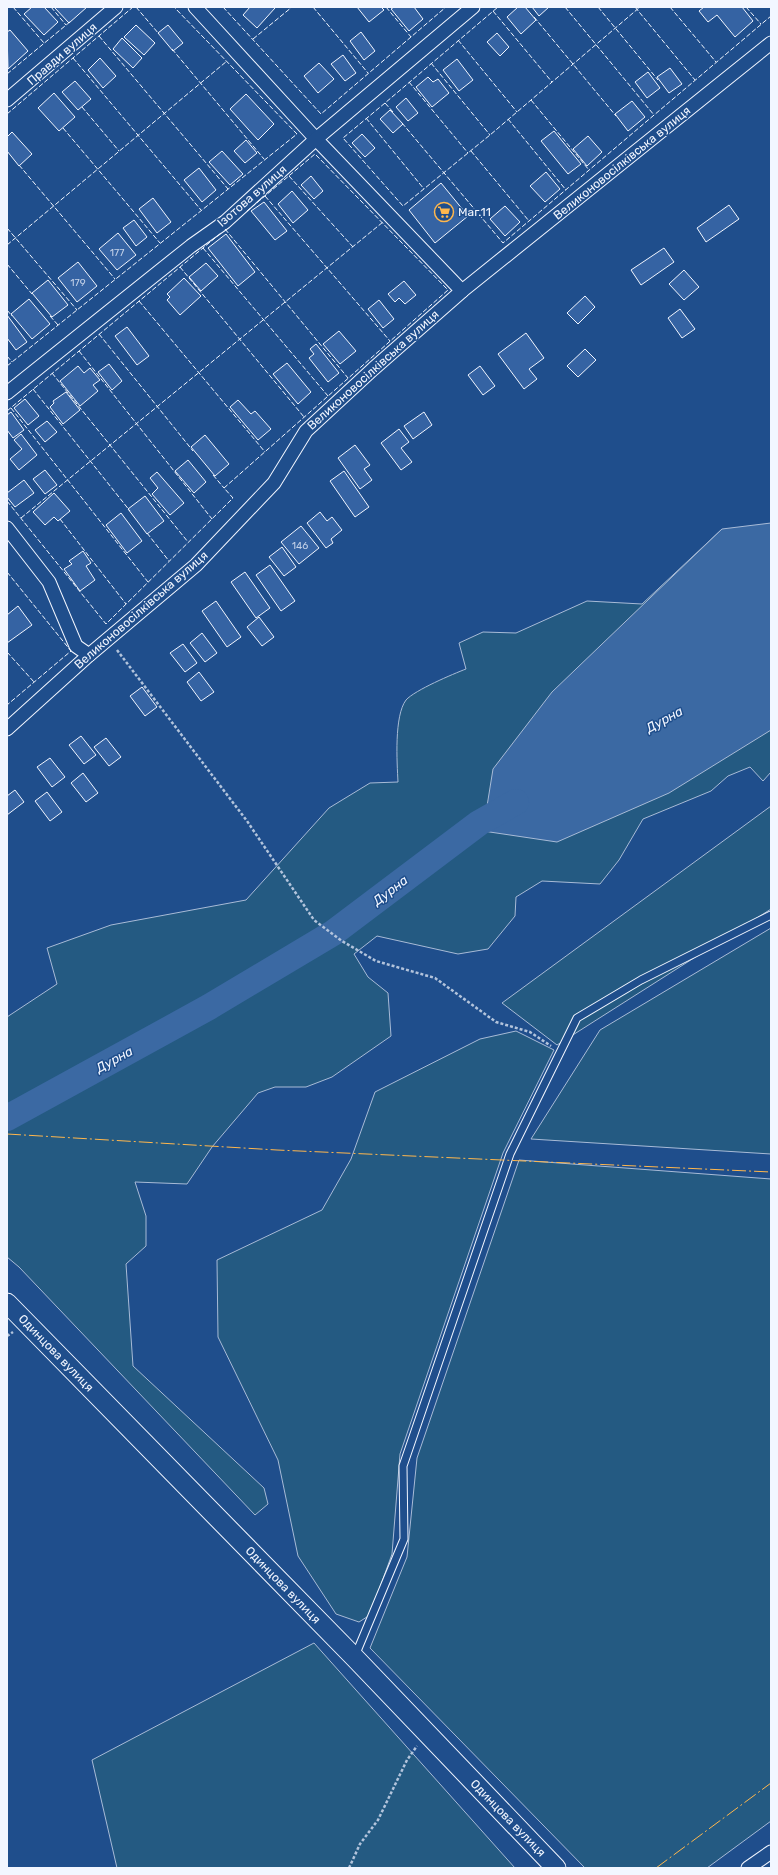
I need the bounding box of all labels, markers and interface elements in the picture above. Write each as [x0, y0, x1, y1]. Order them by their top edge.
street label: Правди вулиця [24, 20, 100, 88]
street label: Великоновосілківська вулиця [551, 103, 693, 223]
street label: Ізотова вулиця [215, 162, 289, 230]
supermarket icon: Маг.11 [433, 201, 455, 223]
place label: Маг.11 [458, 205, 491, 219]
house number: 177 [110, 247, 124, 259]
house number: 179 [70, 277, 86, 289]
street label: Великоновосілківська вулиця [304, 307, 442, 433]
house number: 146 [292, 540, 308, 552]
street label: Великоновосілківська вулиця [71, 548, 211, 672]
water label: Дурна [642, 703, 686, 736]
water label: Дурна [369, 872, 411, 909]
water label: Дурна [92, 1043, 136, 1076]
street label: Одинцова вулиця [16, 1312, 96, 1394]
street label: Одинцова вулиця [243, 1544, 323, 1626]
street label: Одинцова вулиця [468, 1777, 548, 1859]

